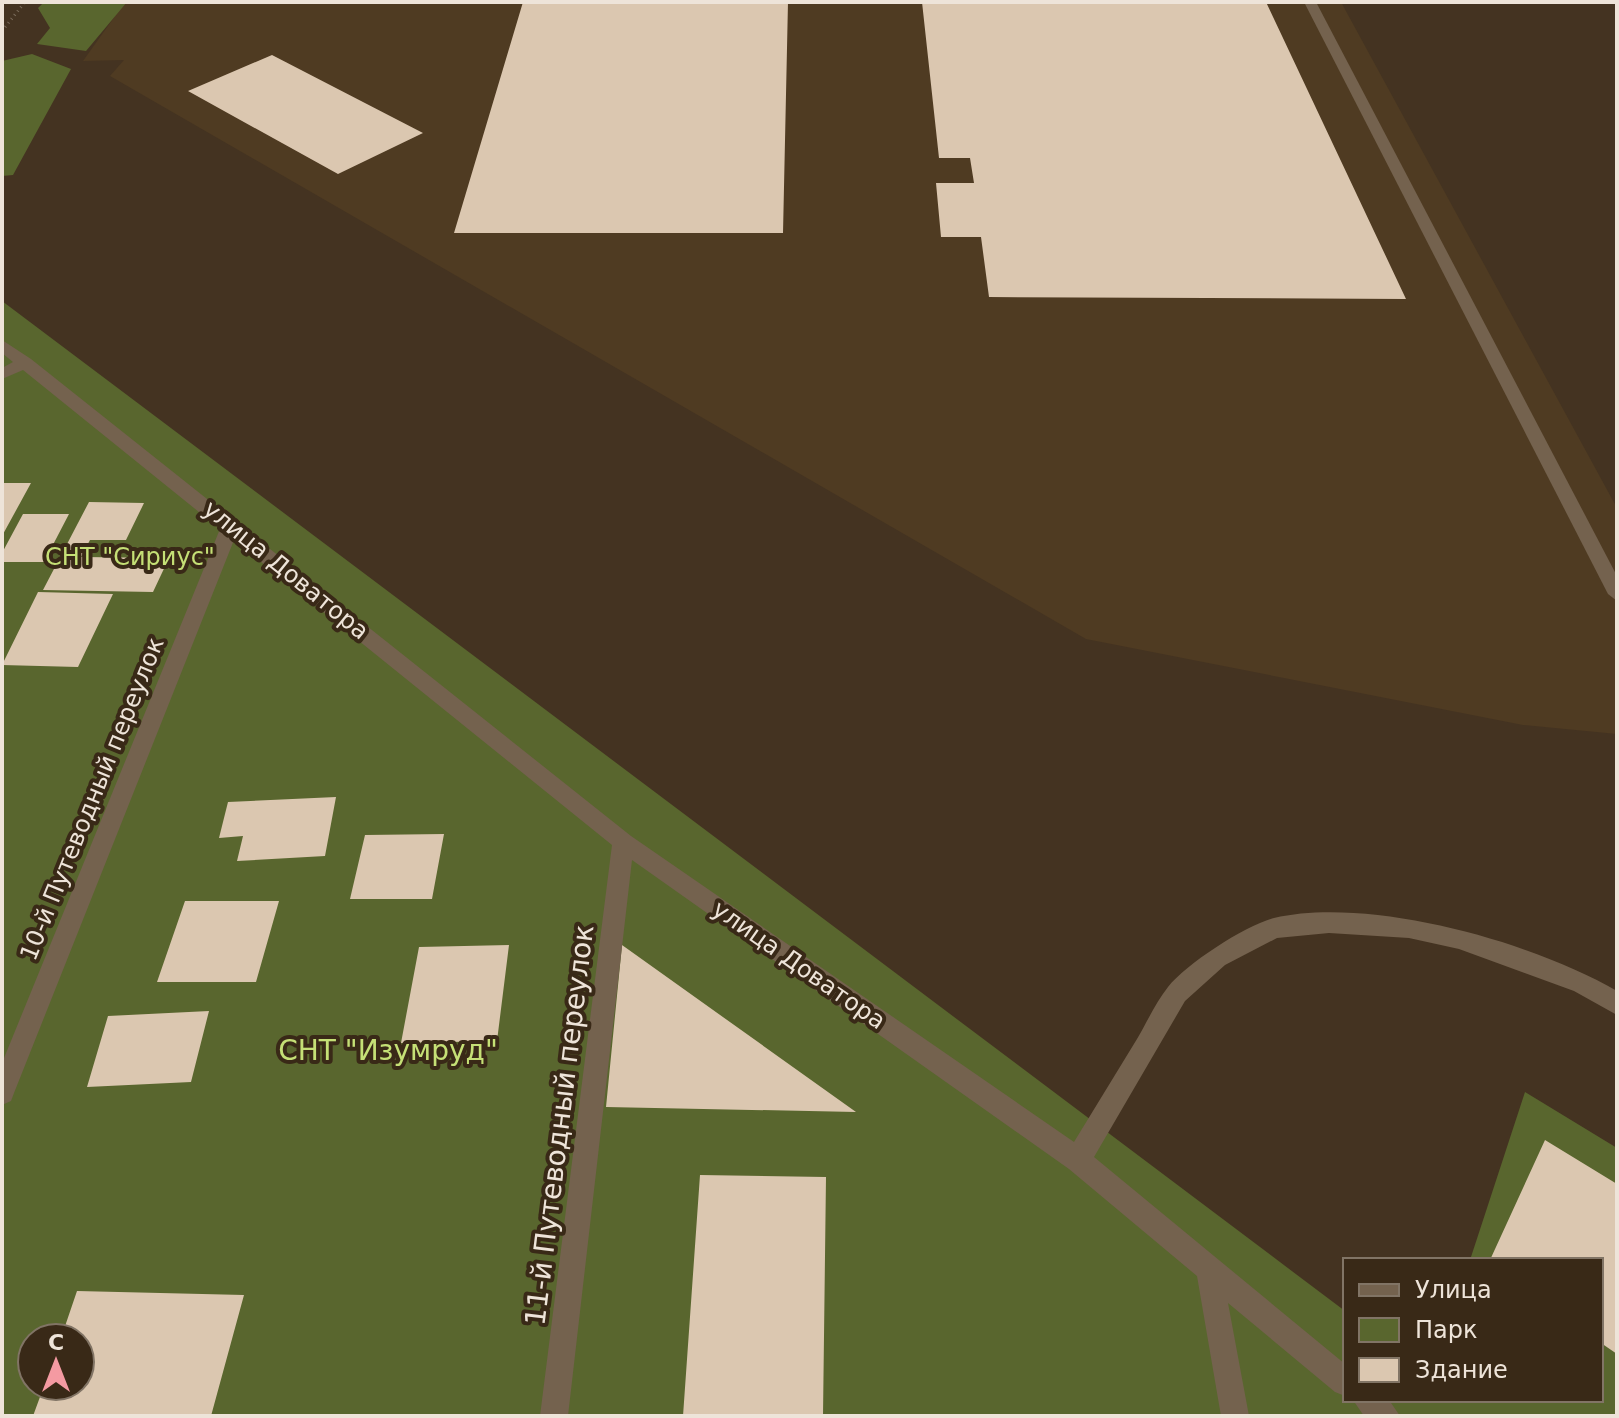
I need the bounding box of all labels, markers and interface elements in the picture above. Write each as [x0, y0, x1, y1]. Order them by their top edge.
street label: улица Доватора [198, 495, 374, 645]
park label: СНТ "Сириус" [45, 543, 215, 571]
street label: 10-й Путеводный переулок [14, 633, 170, 965]
street label: улица Доватора [707, 895, 891, 1035]
street label: 11-й Путеводный переулок [519, 923, 600, 1327]
park label: СНТ "Изумруд" [278, 1034, 498, 1067]
legend [1343, 1258, 1603, 1402]
text: Улица [1415, 1276, 1492, 1304]
text: Парк [1415, 1316, 1477, 1344]
north arrow [16, 1322, 96, 1402]
text: С [48, 1330, 64, 1355]
text: Здание [1415, 1356, 1508, 1384]

